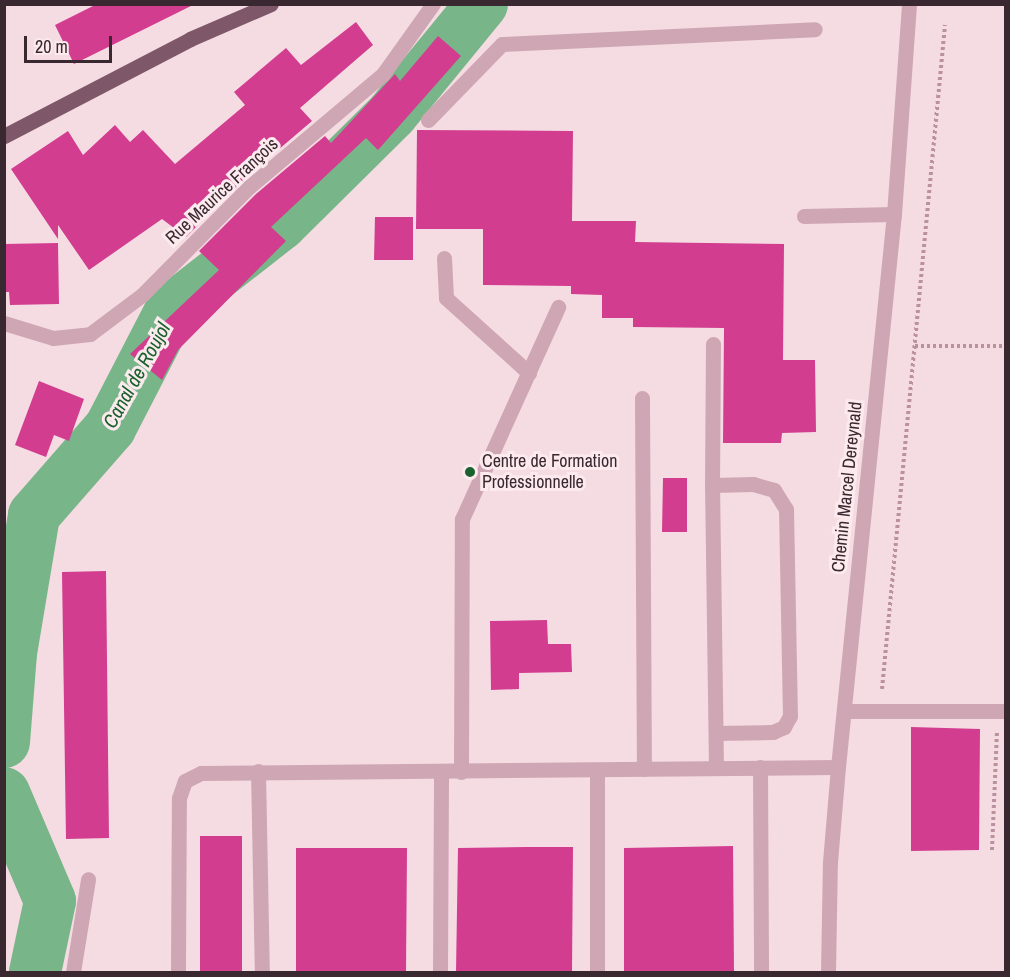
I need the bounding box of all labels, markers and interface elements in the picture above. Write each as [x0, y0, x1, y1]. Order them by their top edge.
scale bar [27, 24, 116, 62]
text: 20 m [35, 34, 68, 59]
street label: Rue Maurice François [161, 133, 283, 249]
water label: Canal de Roujol [97, 318, 175, 432]
street label: Chemin Marcel Dereynald [827, 401, 867, 573]
place label: Centre de Formation Professionnelle [482, 451, 617, 494]
marker: Centre de Formation Professionnelle [463, 465, 477, 479]

